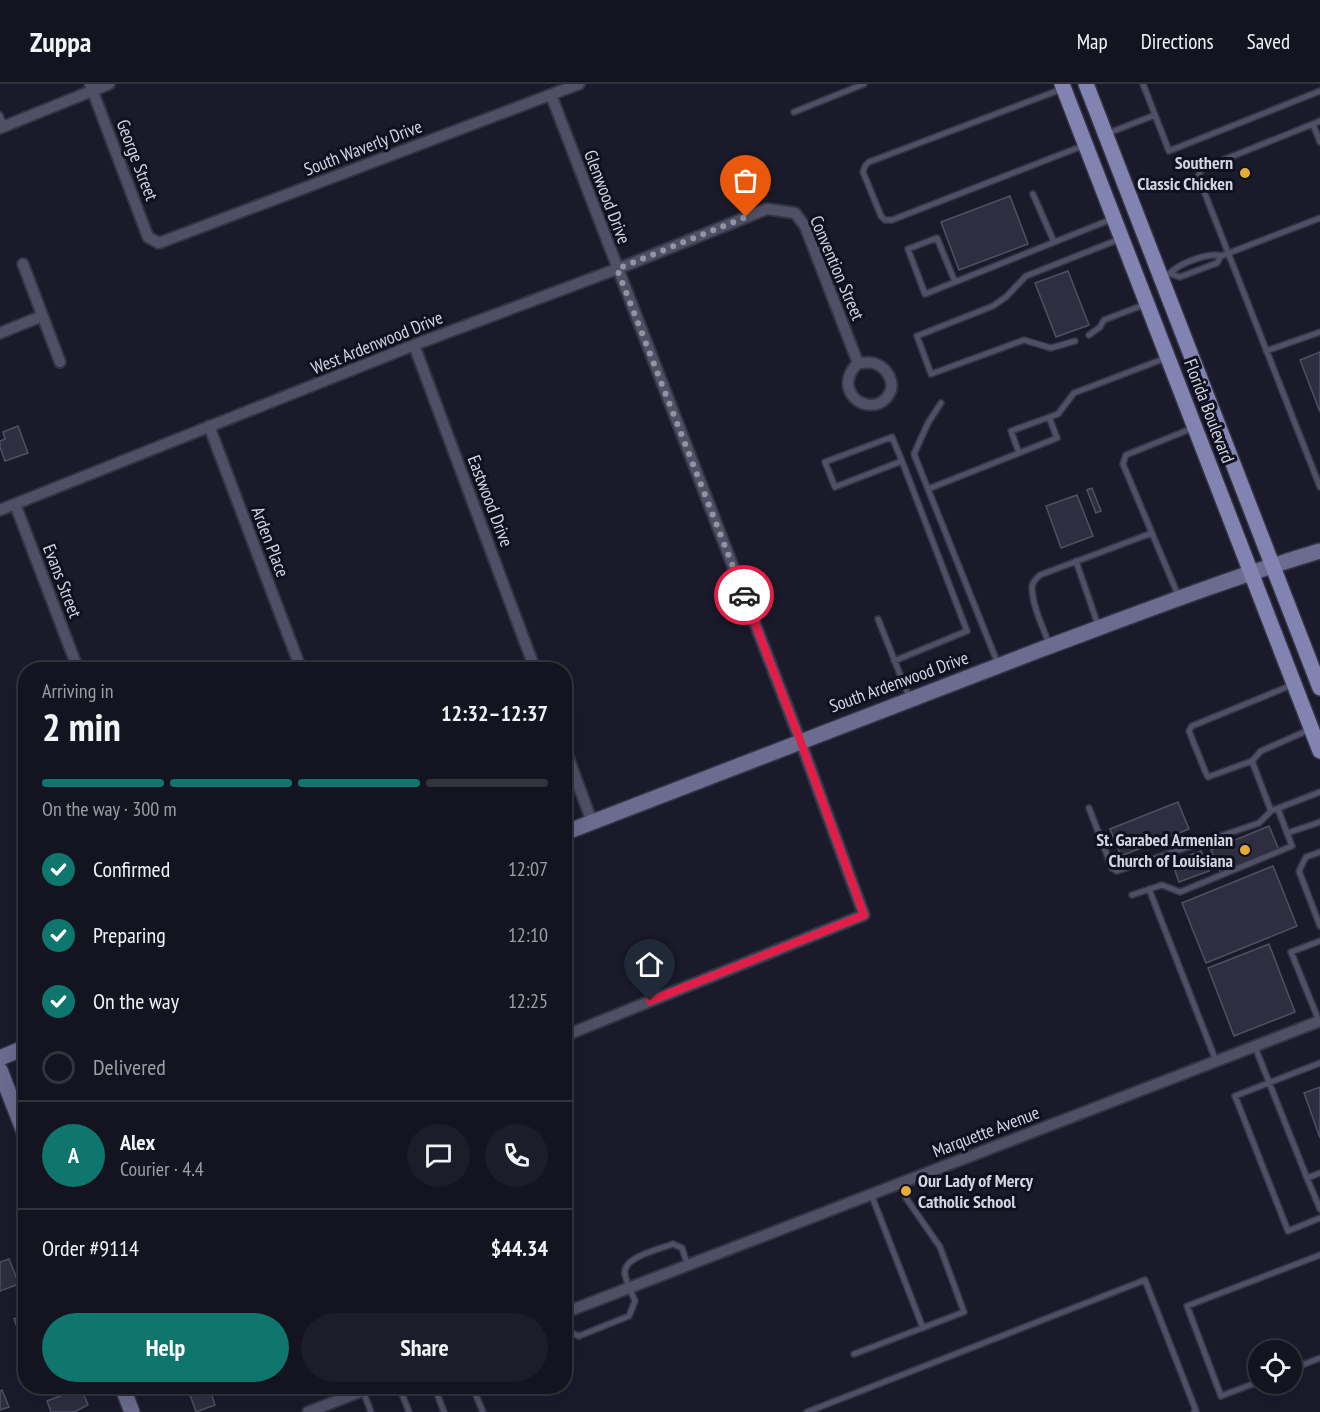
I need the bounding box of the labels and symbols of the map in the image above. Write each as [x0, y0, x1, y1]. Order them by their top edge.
street label: South Waverly Drive [300, 114, 425, 181]
street label: George Street [111, 116, 163, 204]
street label: Glenwood Drive [579, 147, 636, 247]
place label: Southern Classic Chicken [1137, 151, 1233, 195]
pin [720, 155, 771, 217]
marker: Southern Classic Chicken [1238, 166, 1252, 180]
street label: Convention Street [805, 212, 870, 324]
street label: West Ardenwood Drive [308, 306, 446, 379]
street label: Florida Boulevard [1179, 356, 1240, 466]
street label: Eastwood Drive [462, 452, 518, 550]
street label: Arden Place [247, 503, 294, 580]
street label: Evans Street [38, 541, 87, 621]
courier [714, 565, 774, 625]
street label: South Ardenwood Drive [826, 646, 972, 717]
place label: St. Garabed Armenian Church of Louisiana [1096, 828, 1233, 872]
marker: St. Garabed Armenian Church of Louisiana [1238, 843, 1252, 857]
pin [624, 939, 675, 1001]
street label: Marquette Avenue [929, 1101, 1043, 1162]
place label: Our Lady of Mercy Catholic School [918, 1169, 1034, 1213]
marker: Our Lady of Mercy Catholic School [899, 1184, 913, 1198]

